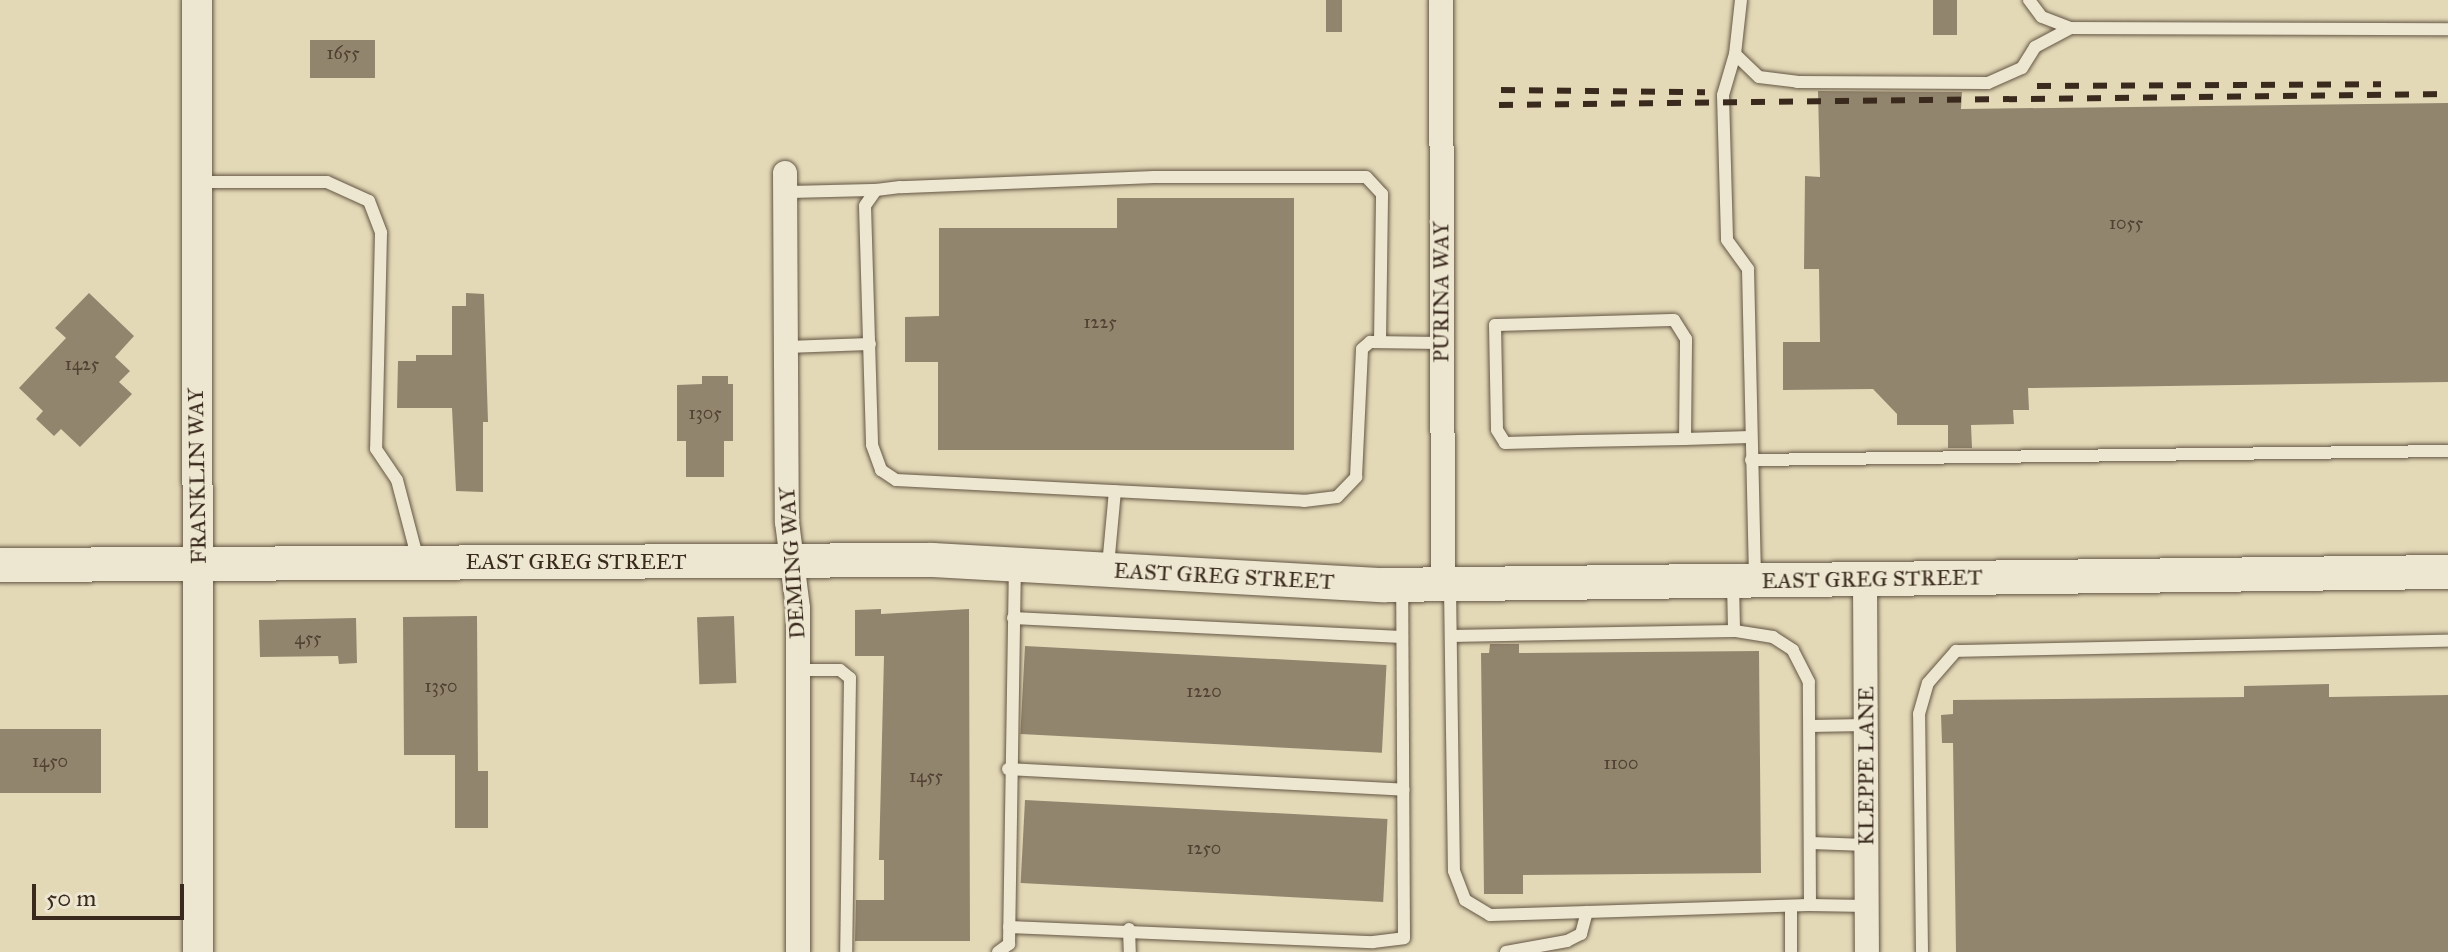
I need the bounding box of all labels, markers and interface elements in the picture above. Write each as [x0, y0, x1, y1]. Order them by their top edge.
house number: 1655 [326, 42, 360, 64]
house number: 1055 [2109, 212, 2143, 234]
street label: PURINA WAY [1428, 221, 1454, 363]
house number: 1225 [1083, 311, 1117, 333]
house number: 1425 [65, 353, 99, 375]
street label: FRANKLIN WAY [182, 388, 212, 564]
house number: 1305 [688, 402, 722, 424]
street label: DEMING WAY [774, 486, 810, 640]
street label: EAST GREG STREET [466, 549, 686, 575]
street label: EAST GREG STREET [1113, 557, 1335, 595]
street label: EAST GREG STREET [1761, 564, 1983, 594]
house number: 455 [295, 627, 321, 649]
house number: 1350 [424, 675, 458, 697]
house number: 1220 [1186, 680, 1222, 702]
street label: KLEPPE LANE [1853, 686, 1879, 846]
house number: 1450 [32, 750, 68, 772]
house number: 1100 [1603, 752, 1639, 774]
house number: 1455 [909, 765, 943, 787]
house number: 1250 [1187, 837, 1221, 859]
scale bar [36, 868, 188, 918]
text: 50 m [46, 883, 96, 913]

